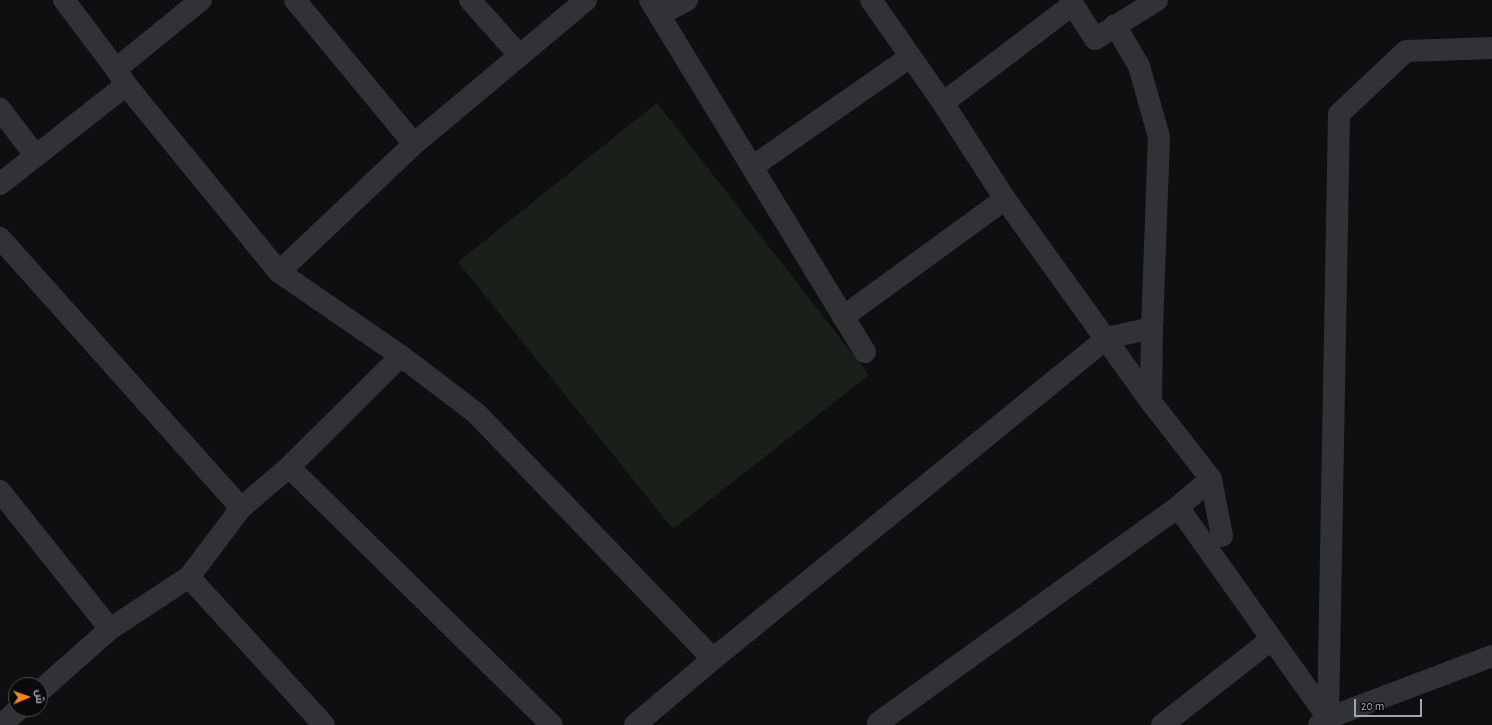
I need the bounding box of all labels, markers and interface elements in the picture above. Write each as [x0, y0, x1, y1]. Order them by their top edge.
north arrow [8, 677, 48, 717]
text: ش [34, 689, 45, 704]
scale bar [1356, 691, 1424, 717]
text: 20 m [1361, 700, 1384, 712]

